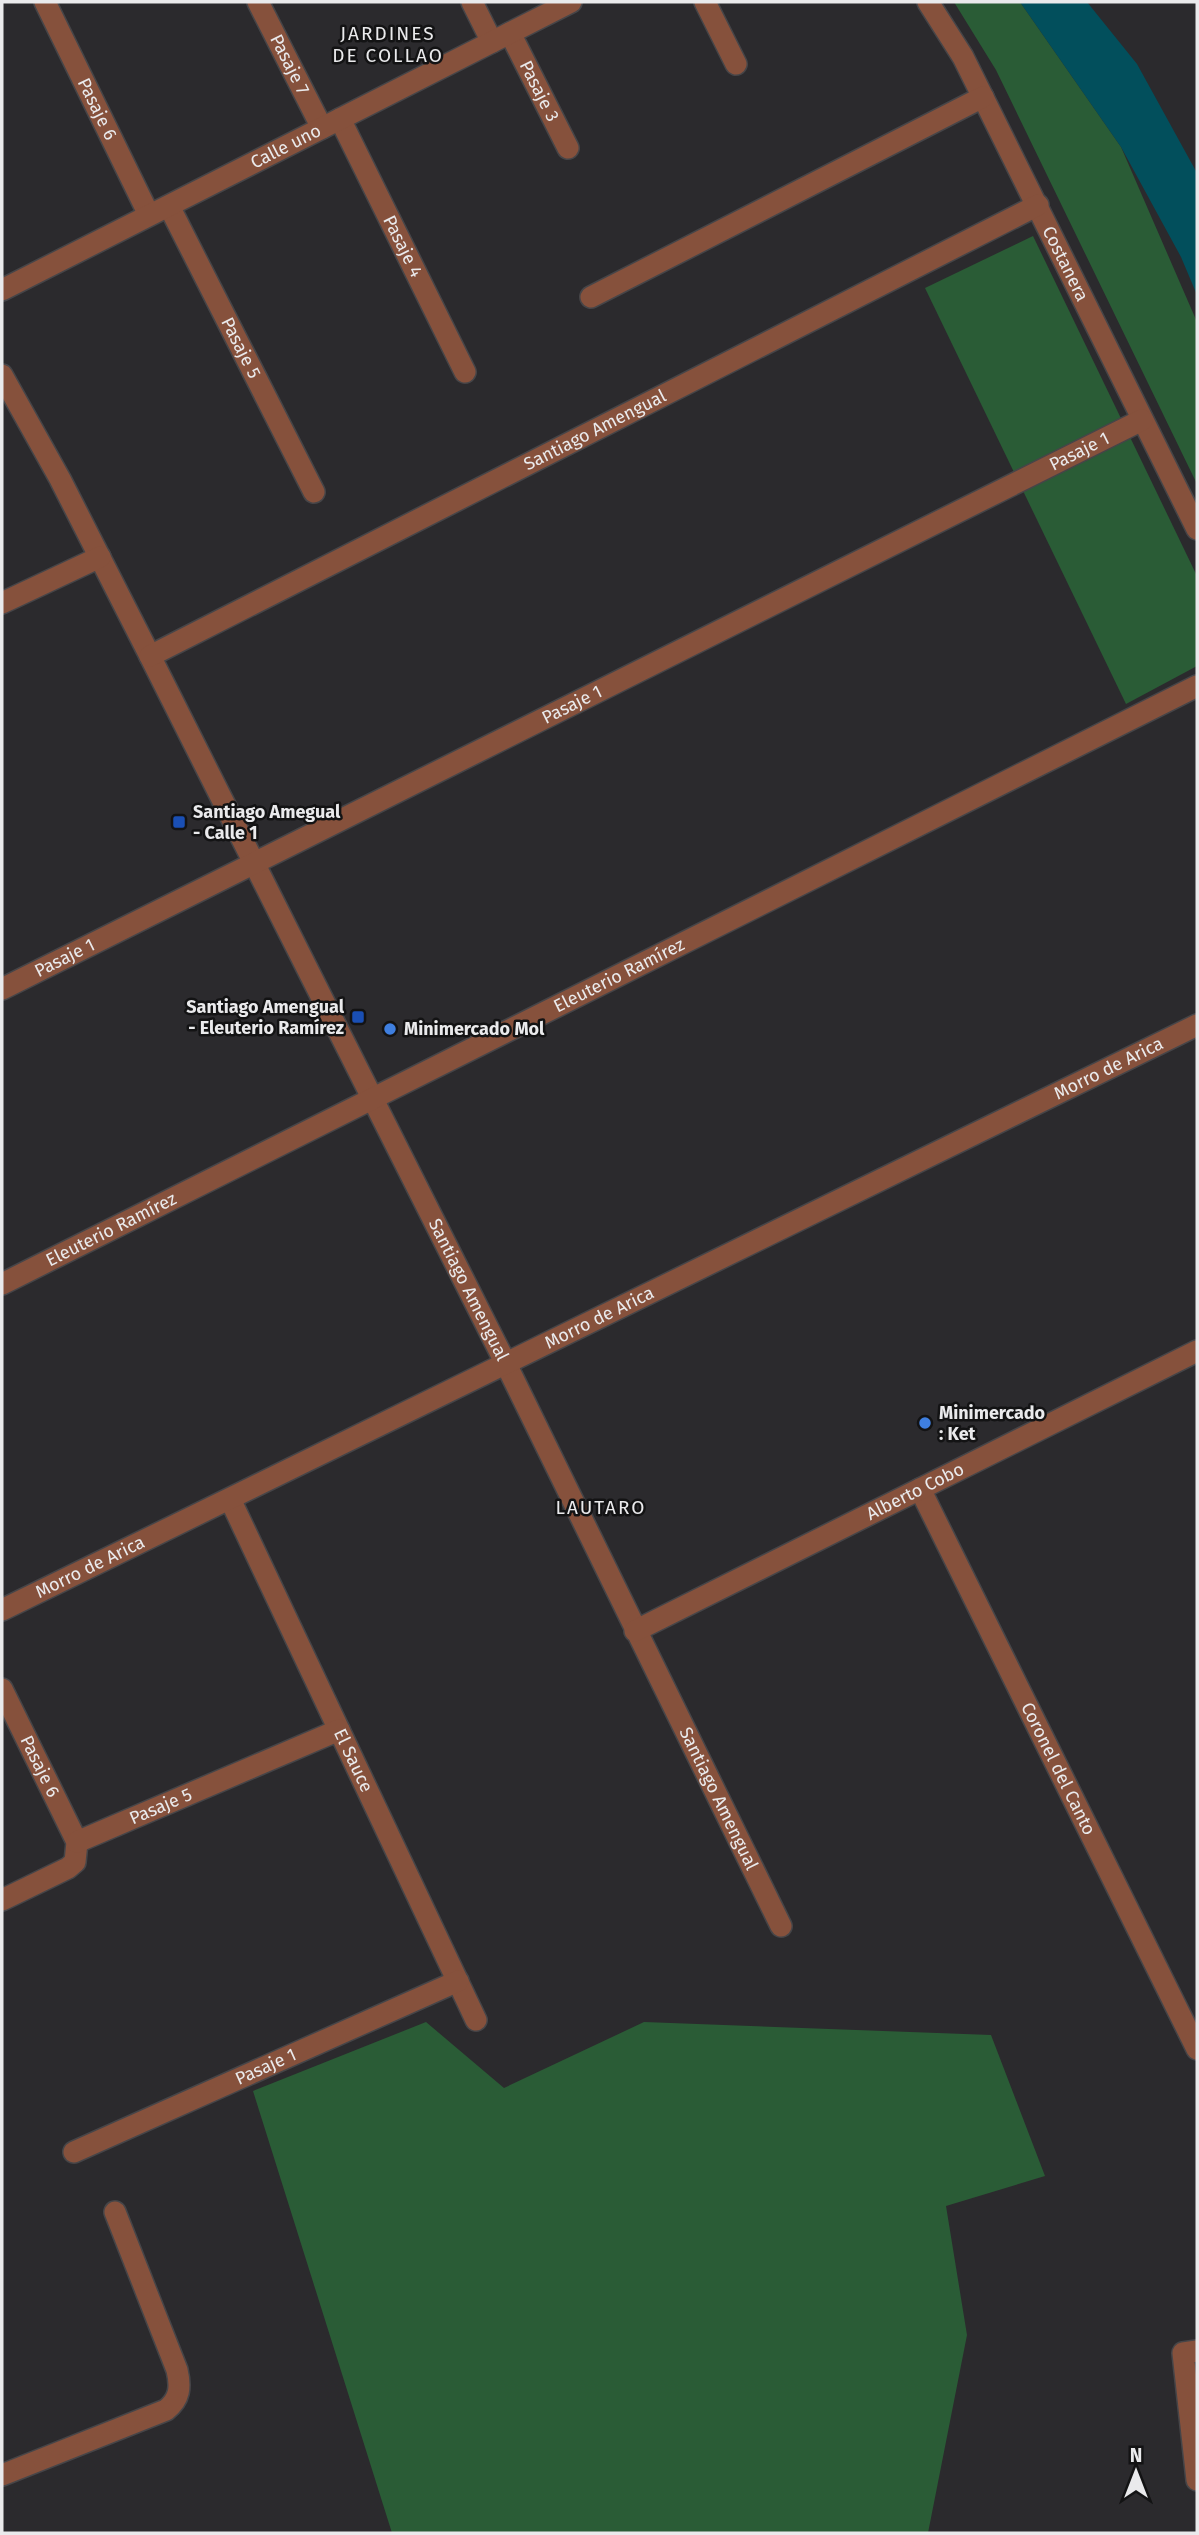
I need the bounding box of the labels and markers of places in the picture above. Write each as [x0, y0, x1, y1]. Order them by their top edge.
place label: Santiago Amegual - Calle 1 [193, 801, 341, 844]
marker: Santiago Amegual - Calle 1 [171, 814, 187, 830]
place label: Santiago Amengual - Eleuterio Ramírez [186, 996, 345, 1039]
marker: Santiago Amengual - Eleuterio Ramírez [350, 1009, 366, 1025]
place label: Minimercado Mol [404, 1018, 545, 1040]
marker: Minimercado Mol [382, 1021, 398, 1037]
place label: Minimercado : Ket [939, 1402, 1045, 1445]
marker: Minimercado : Ket [917, 1415, 933, 1431]

